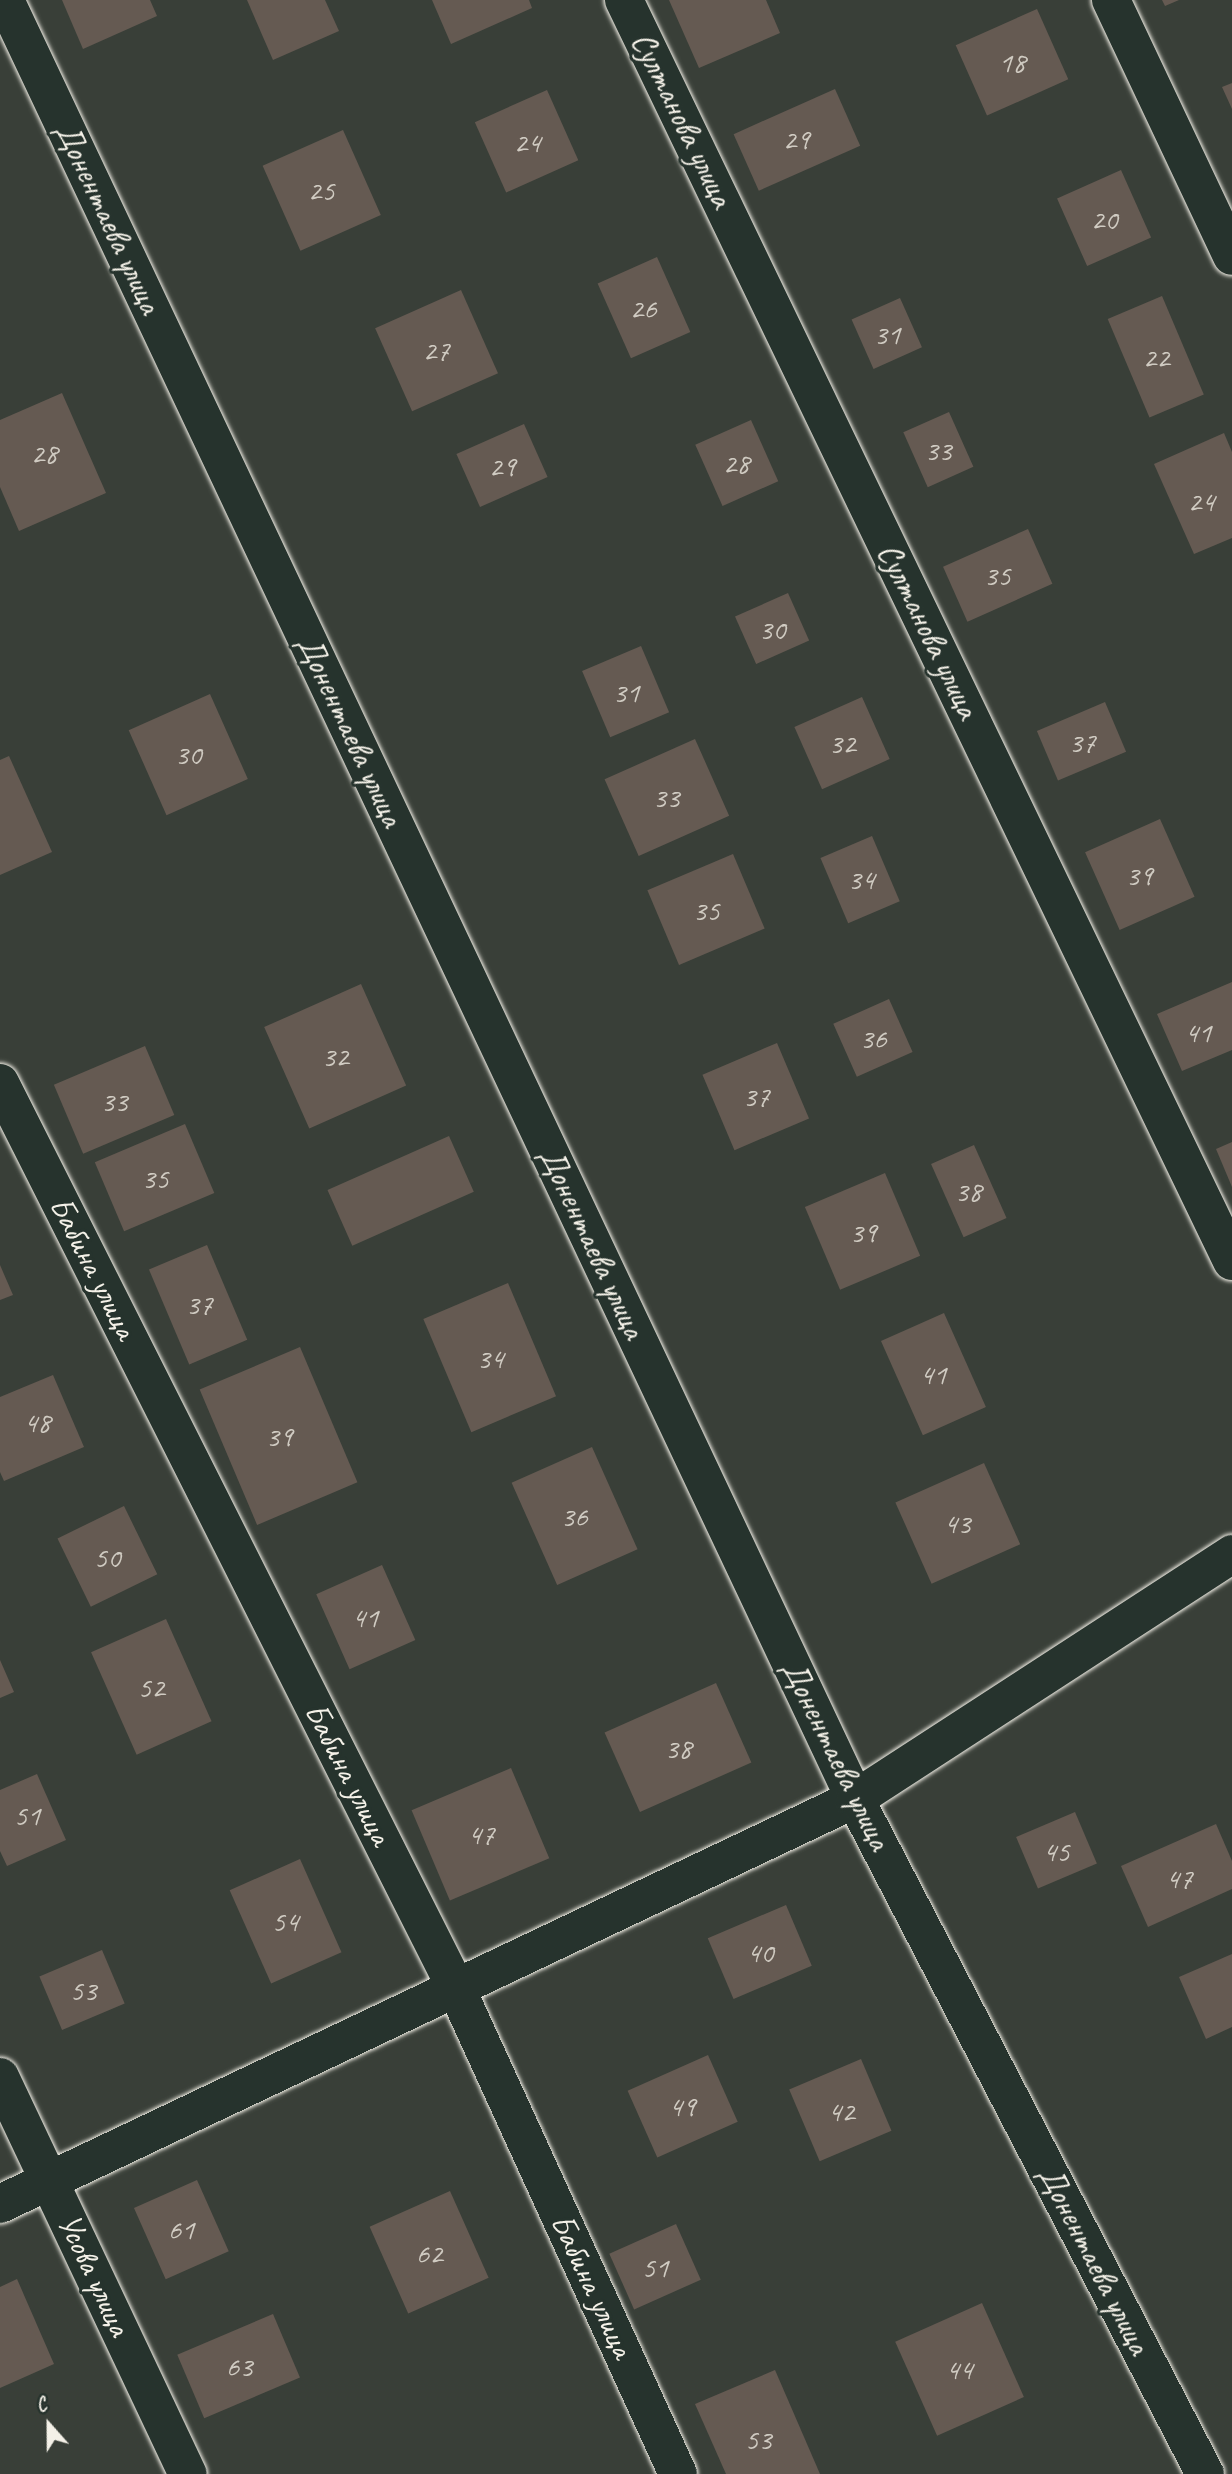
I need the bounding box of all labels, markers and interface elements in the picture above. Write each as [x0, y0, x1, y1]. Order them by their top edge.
street label: Султанова улица [622, 25, 742, 215]
house number: 18 [999, 44, 1025, 80]
street label: Донентаева улица [46, 114, 170, 322]
house number: 29 [783, 121, 809, 157]
house number: 24 [514, 124, 540, 160]
house number: 25 [308, 172, 334, 208]
house number: 20 [1091, 201, 1117, 237]
house number: 26 [630, 290, 656, 326]
house number: 31 [874, 316, 900, 352]
house number: 27 [423, 332, 449, 368]
house number: 22 [1143, 339, 1169, 375]
house number: 33 [925, 432, 951, 468]
house number: 28 [31, 435, 57, 471]
house number: 28 [723, 445, 749, 481]
house number: 29 [489, 448, 515, 484]
house number: 24 [1188, 483, 1214, 519]
street label: Султанова улица [868, 536, 988, 726]
house number: 35 [984, 557, 1010, 593]
house number: 30 [759, 611, 785, 647]
street label: Донентаева улица [288, 627, 412, 835]
house number: 31 [613, 674, 639, 710]
house number: 37 [1069, 724, 1095, 760]
house number: 32 [829, 725, 855, 761]
house number: 30 [175, 736, 201, 772]
house number: 33 [653, 779, 679, 815]
house number: 39 [1126, 857, 1152, 893]
house number: 34 [848, 861, 874, 897]
house number: 35 [693, 892, 719, 928]
house number: 41 [1185, 1014, 1211, 1050]
house number: 36 [860, 1020, 886, 1056]
house number: 32 [322, 1038, 348, 1074]
house number: 37 [743, 1078, 769, 1114]
house number: 33 [101, 1083, 127, 1119]
street label: Донентаева улица [530, 1139, 654, 1347]
house number: 35 [142, 1160, 168, 1196]
house number: 38 [955, 1173, 981, 1209]
street label: Бабина улица [40, 1190, 146, 1346]
house number: 39 [850, 1214, 876, 1250]
house number: 37 [186, 1286, 212, 1322]
house number: 34 [477, 1340, 503, 1376]
house number: 41 [920, 1356, 946, 1392]
house number: 48 [24, 1404, 50, 1440]
house number: 39 [266, 1418, 292, 1454]
house number: 36 [561, 1498, 587, 1534]
house number: 43 [944, 1505, 970, 1541]
house number: 50 [94, 1539, 120, 1575]
house number: 41 [352, 1599, 378, 1635]
street label: Донентаева улица [772, 1652, 900, 1858]
house number: 52 [138, 1669, 164, 1705]
street label: Бабина улица [295, 1696, 401, 1852]
house number: 38 [665, 1730, 691, 1766]
house number: 51 [14, 1797, 40, 1833]
house number: 47 [468, 1816, 494, 1852]
house number: 45 [1043, 1833, 1069, 1869]
house number: 47 [1166, 1860, 1192, 1896]
house number: 54 [272, 1903, 298, 1939]
house number: 40 [747, 1934, 773, 1970]
house number: 53 [70, 1972, 96, 2008]
house number: 49 [669, 2088, 695, 2124]
house number: 42 [828, 2093, 854, 2129]
street label: Донентаева улица [1029, 2157, 1159, 2363]
street label: Усова улица [48, 2207, 140, 2343]
street label: Бабина улица [541, 2208, 643, 2364]
house number: 61 [168, 2211, 194, 2247]
house number: 62 [416, 2235, 442, 2271]
house number: 51 [642, 2249, 668, 2285]
house number: 63 [226, 2348, 252, 2384]
house number: 44 [946, 2351, 972, 2387]
north arrow [14, 2390, 84, 2460]
text: С [33, 2393, 50, 2418]
house number: 53 [745, 2421, 771, 2457]

